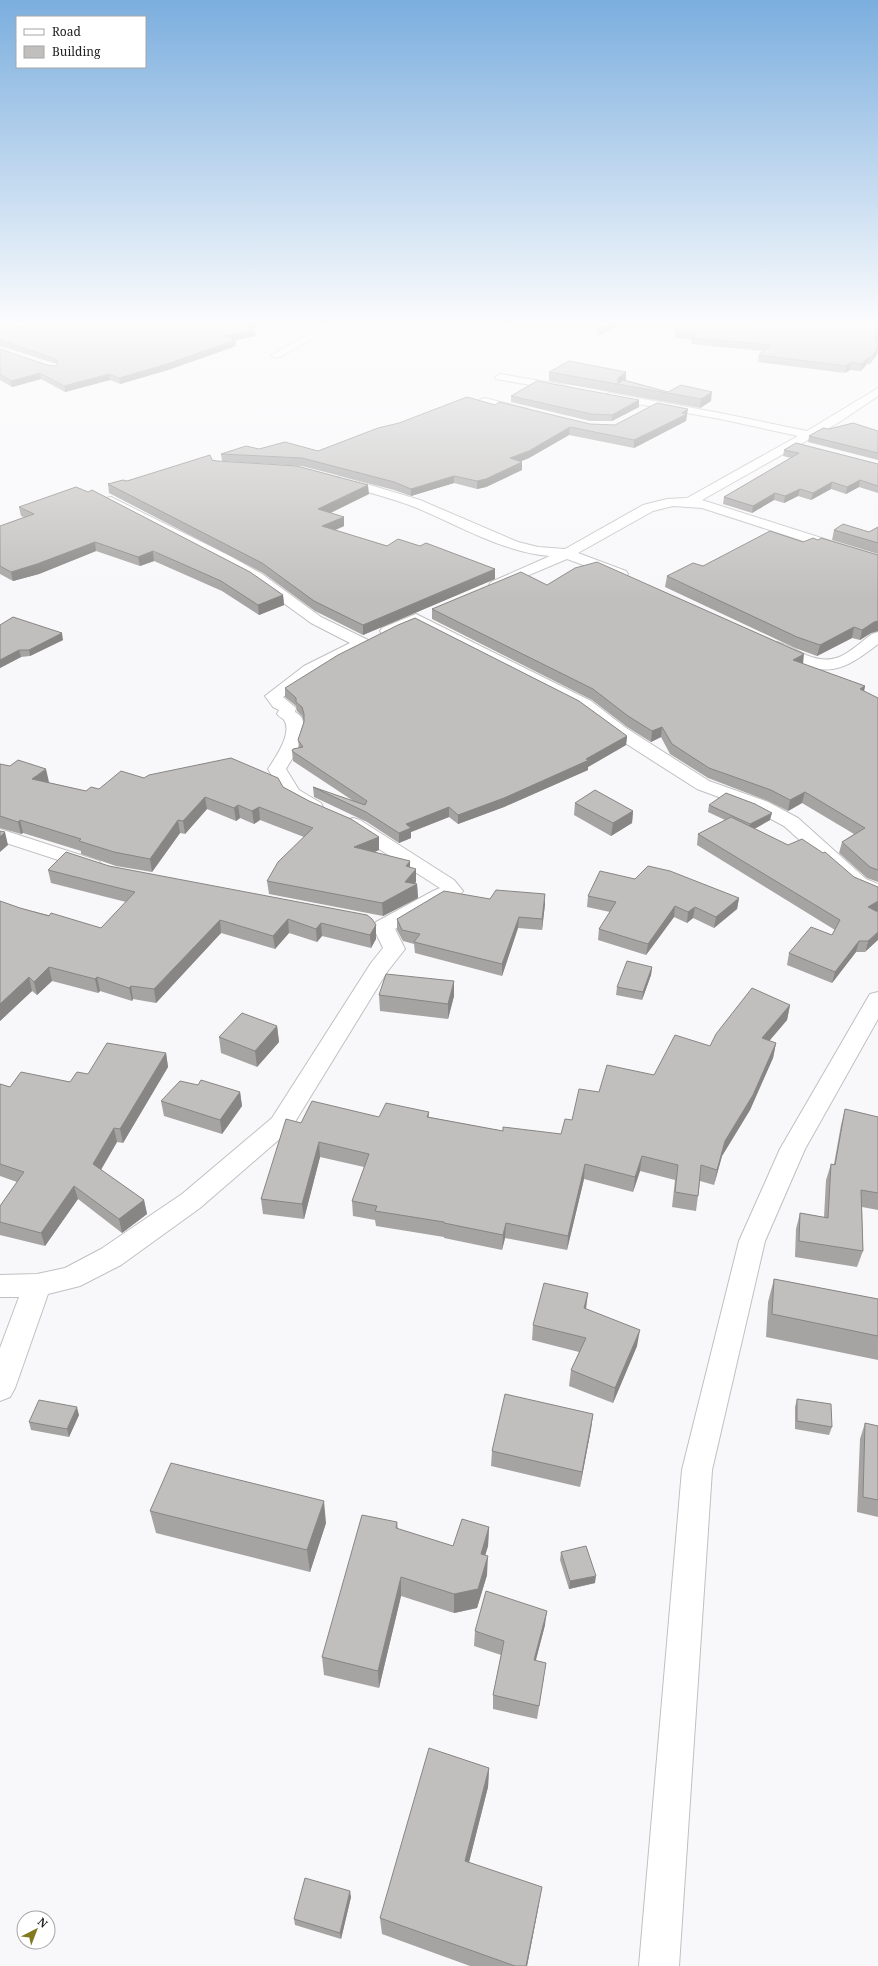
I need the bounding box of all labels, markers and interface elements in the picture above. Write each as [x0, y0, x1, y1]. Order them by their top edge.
legend [16, 16, 146, 68]
text: Road [52, 23, 82, 40]
text: Building [52, 43, 101, 60]
north arrow [16, 1910, 56, 1950]
text: N [35, 1914, 52, 1931]

